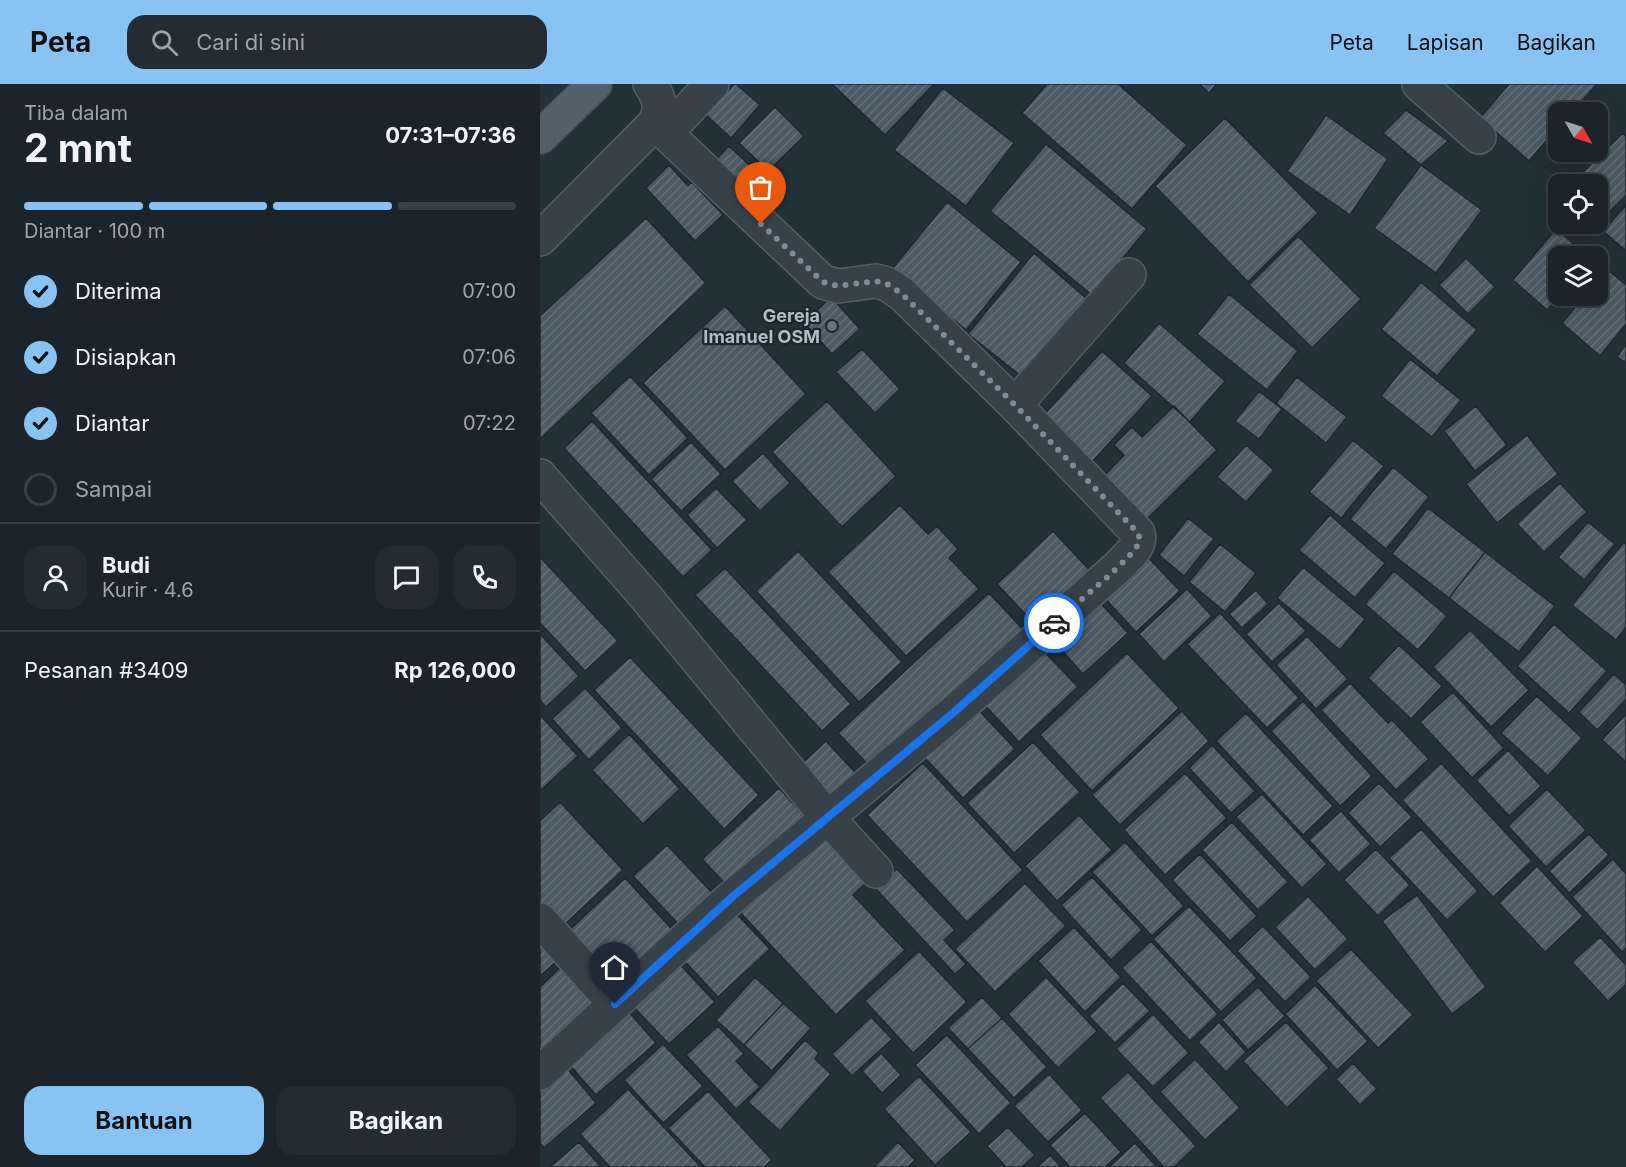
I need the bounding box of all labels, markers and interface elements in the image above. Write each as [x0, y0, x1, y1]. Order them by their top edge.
search box [127, 15, 547, 69]
text: Peta [30, 25, 91, 59]
icon: search [148, 26, 181, 59]
text: Cari di sini [196, 29, 305, 55]
text: Peta [1330, 30, 1374, 55]
text: Lapisan [1407, 30, 1484, 55]
text: Bagikan [1517, 30, 1596, 55]
text: Tiba dalam [24, 101, 128, 125]
north arrow [1548, 102, 1608, 162]
map controls [1548, 102, 1608, 306]
text: 07:31–07:36 [385, 122, 516, 148]
text: 2 mnt [24, 124, 132, 171]
pin [735, 162, 786, 224]
icon: bag [744, 171, 777, 204]
button: locate [1548, 174, 1608, 234]
text: Diantar · 100 m [24, 219, 165, 243]
button: layers [1548, 246, 1608, 306]
icon: check [24, 275, 57, 308]
text: Diterima [75, 278, 162, 304]
text: 07:00 [462, 279, 516, 303]
place label: Gereja Imanuel OSM [703, 305, 820, 347]
marker: Gereja Imanuel OSM [825, 319, 839, 333]
icon: check [24, 341, 57, 374]
text: Disiapkan [75, 344, 176, 370]
text: 07:06 [462, 345, 516, 369]
icon: check [24, 407, 57, 440]
text: Diantar [75, 410, 150, 436]
text: 07:22 [463, 411, 516, 435]
text: Sampai [75, 476, 152, 502]
button: person [24, 546, 87, 609]
button: chat [375, 546, 438, 609]
button: phone [453, 546, 516, 609]
text: Budi [102, 552, 150, 578]
text: Kurir · 4.6 [102, 578, 194, 602]
courier [1024, 593, 1084, 653]
icon: car [1038, 607, 1071, 640]
text: Pesanan #3409 [24, 657, 189, 683]
text: Rp 126,000 [394, 657, 516, 683]
pin [589, 942, 640, 1004]
icon: home [598, 951, 631, 984]
button: Bantuan [24, 1086, 264, 1155]
button: Bagikan [276, 1086, 516, 1155]

